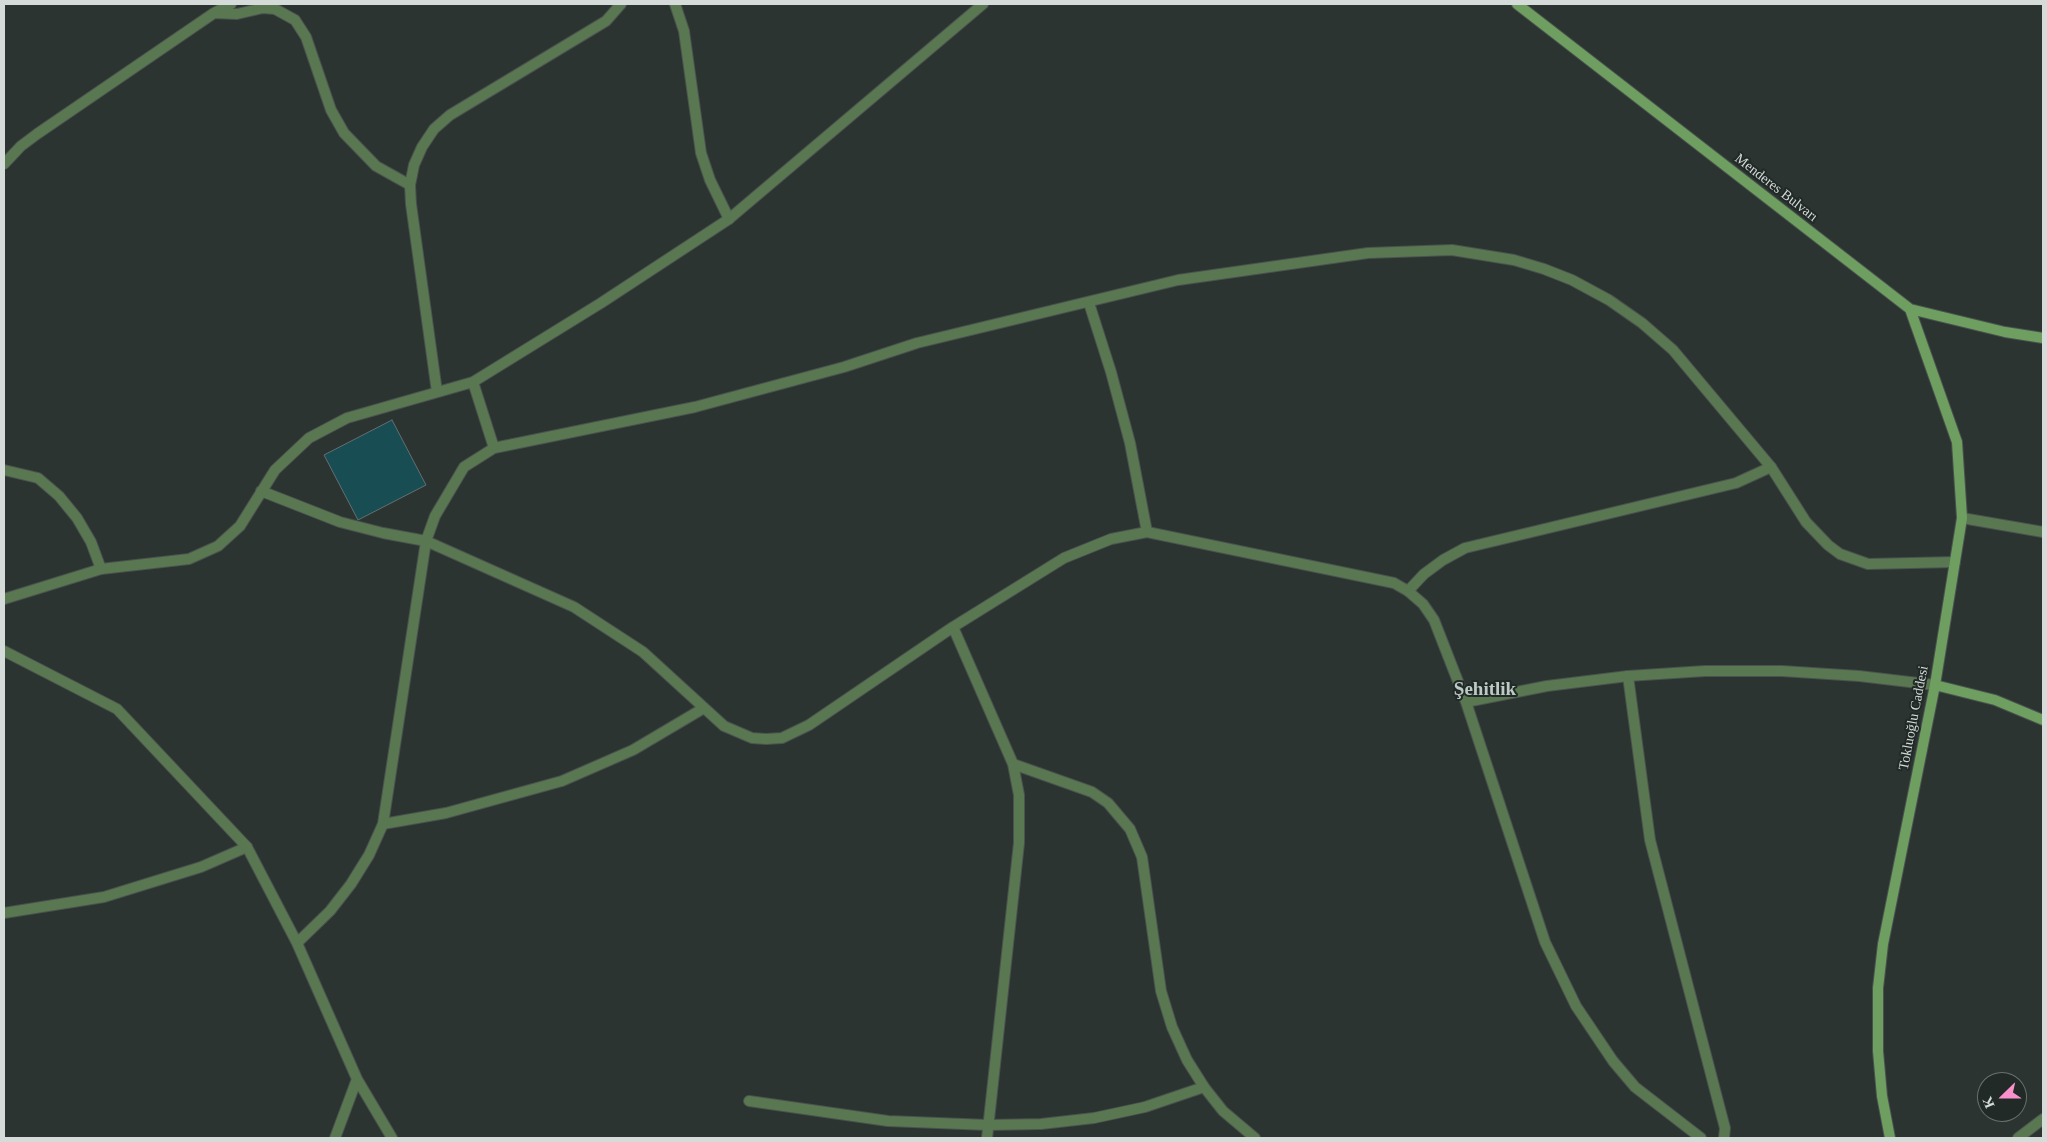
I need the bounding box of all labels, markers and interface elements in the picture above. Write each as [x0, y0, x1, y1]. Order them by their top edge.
street label: Menderes Bulvarı [1731, 150, 1821, 226]
street label: Tokluoğlu Caddesi [1896, 664, 1932, 772]
district label: Şehitlik [1454, 679, 1516, 701]
north arrow [1977, 1072, 2027, 1122]
text: K [1980, 1095, 1998, 1110]

